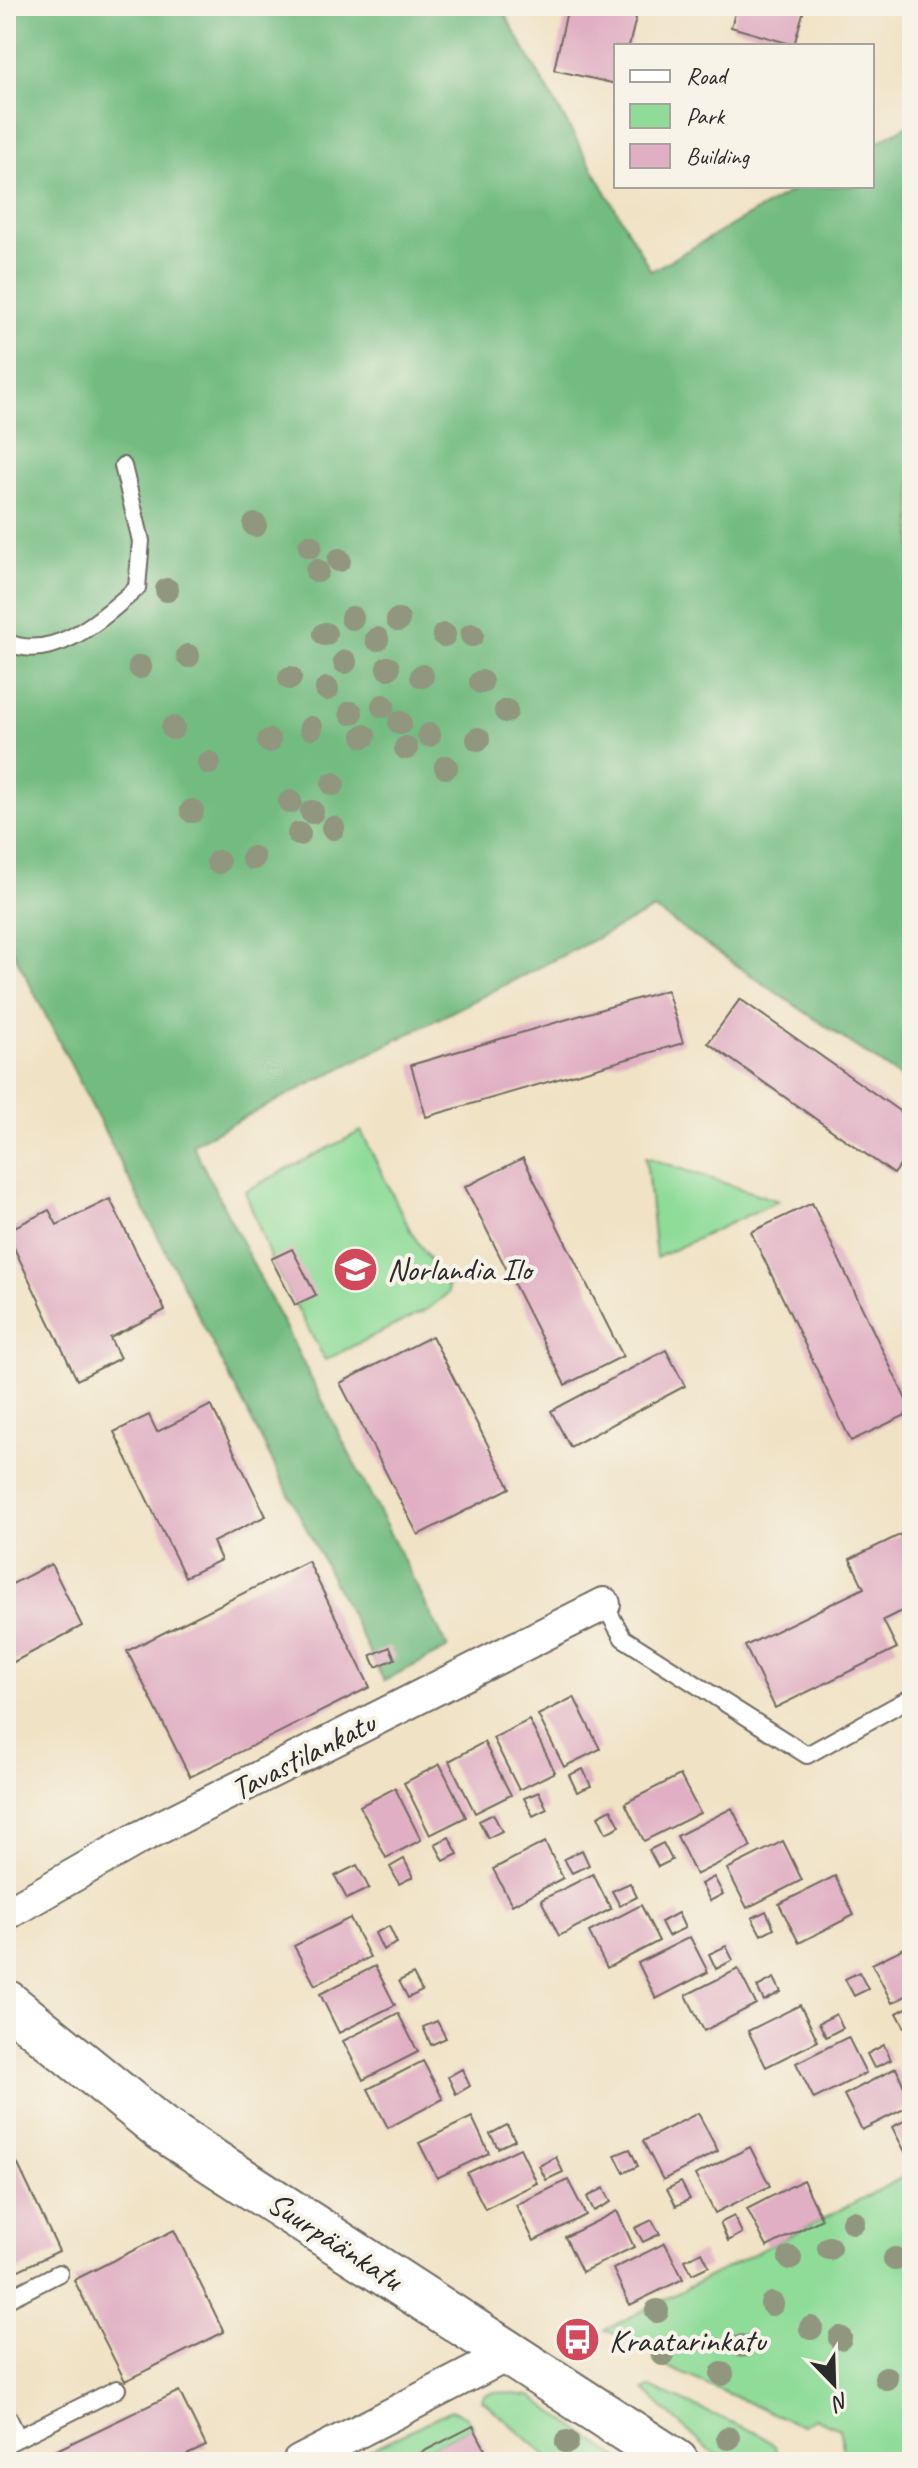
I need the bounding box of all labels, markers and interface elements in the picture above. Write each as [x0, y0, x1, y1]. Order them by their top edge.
legend [614, 44, 874, 188]
text: Road [686, 61, 730, 91]
text: Park [686, 101, 726, 131]
text: Building [686, 141, 751, 171]
school or university icon: Norlandia Ilo [332, 1245, 380, 1293]
place label: Norlandia Ilo [387, 1249, 535, 1290]
street label: Tavastilankatu [224, 1701, 384, 1810]
street label: Suurpäänkatu [260, 2182, 412, 2301]
bus stop icon: Kraatarinkatu [554, 2316, 602, 2364]
place label: Kraatarinkatu [609, 2320, 768, 2361]
north arrow [794, 2344, 874, 2424]
text: N [827, 2386, 853, 2418]

